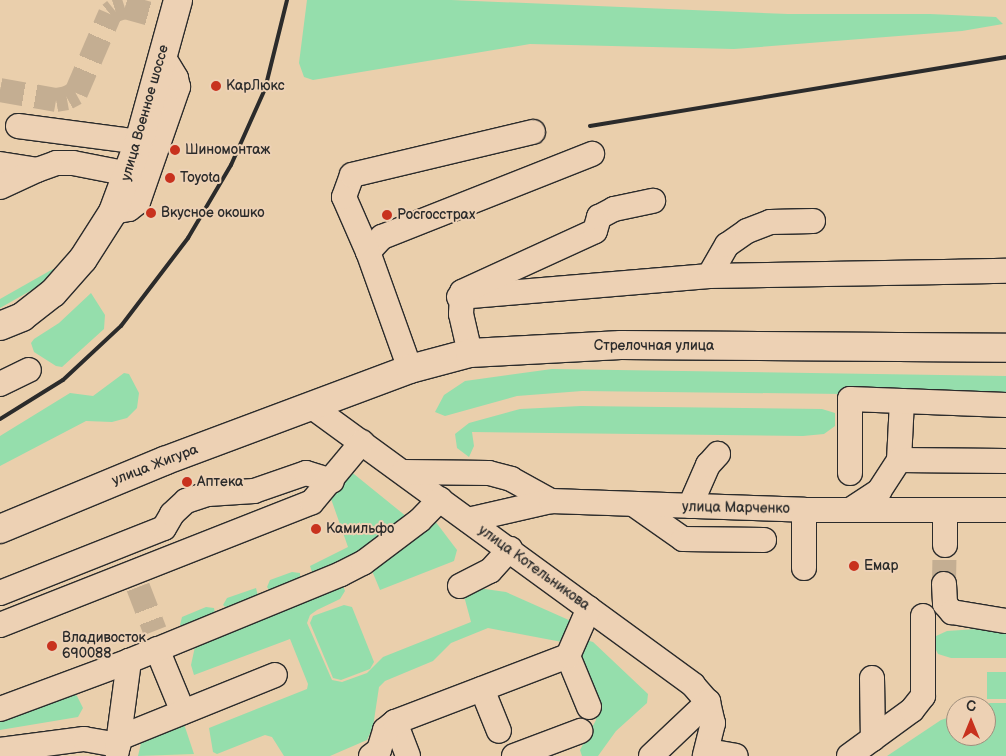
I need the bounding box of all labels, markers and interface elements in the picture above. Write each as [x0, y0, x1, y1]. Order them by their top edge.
street label: улица Военное шоссе [118, 43, 172, 183]
place label: КарЛюкс [226, 78, 285, 94]
marker: КарЛюкс [210, 80, 222, 92]
place label: Шиномонтаж [185, 142, 270, 158]
marker: Шиномонтаж [169, 144, 181, 156]
place label: Toyota [180, 170, 220, 186]
marker: Toyota [164, 172, 176, 184]
place label: Вкусное окошко [161, 205, 265, 221]
marker: Вкусное окошко [145, 207, 157, 219]
place label: Росгосстрах [397, 207, 475, 223]
marker: Росгосстрах [381, 209, 393, 221]
street label: Стрелочная улица [594, 338, 714, 354]
street label: улица Жигура [110, 441, 200, 489]
place label: Аптека [197, 474, 243, 490]
marker: Аптека [181, 476, 193, 488]
street label: улица Марченко [682, 499, 790, 517]
place label: Камильфо [326, 521, 394, 537]
street label: улица Котельникова [475, 522, 593, 614]
marker: Камильфо [310, 523, 322, 535]
place label: Емар [864, 558, 899, 574]
marker: Емар [848, 560, 860, 572]
place label: Владивосток 690088 [62, 630, 146, 662]
marker: Владивосток 690088 [46, 640, 58, 652]
north arrow [946, 696, 996, 746]
text: С [966, 698, 976, 715]

